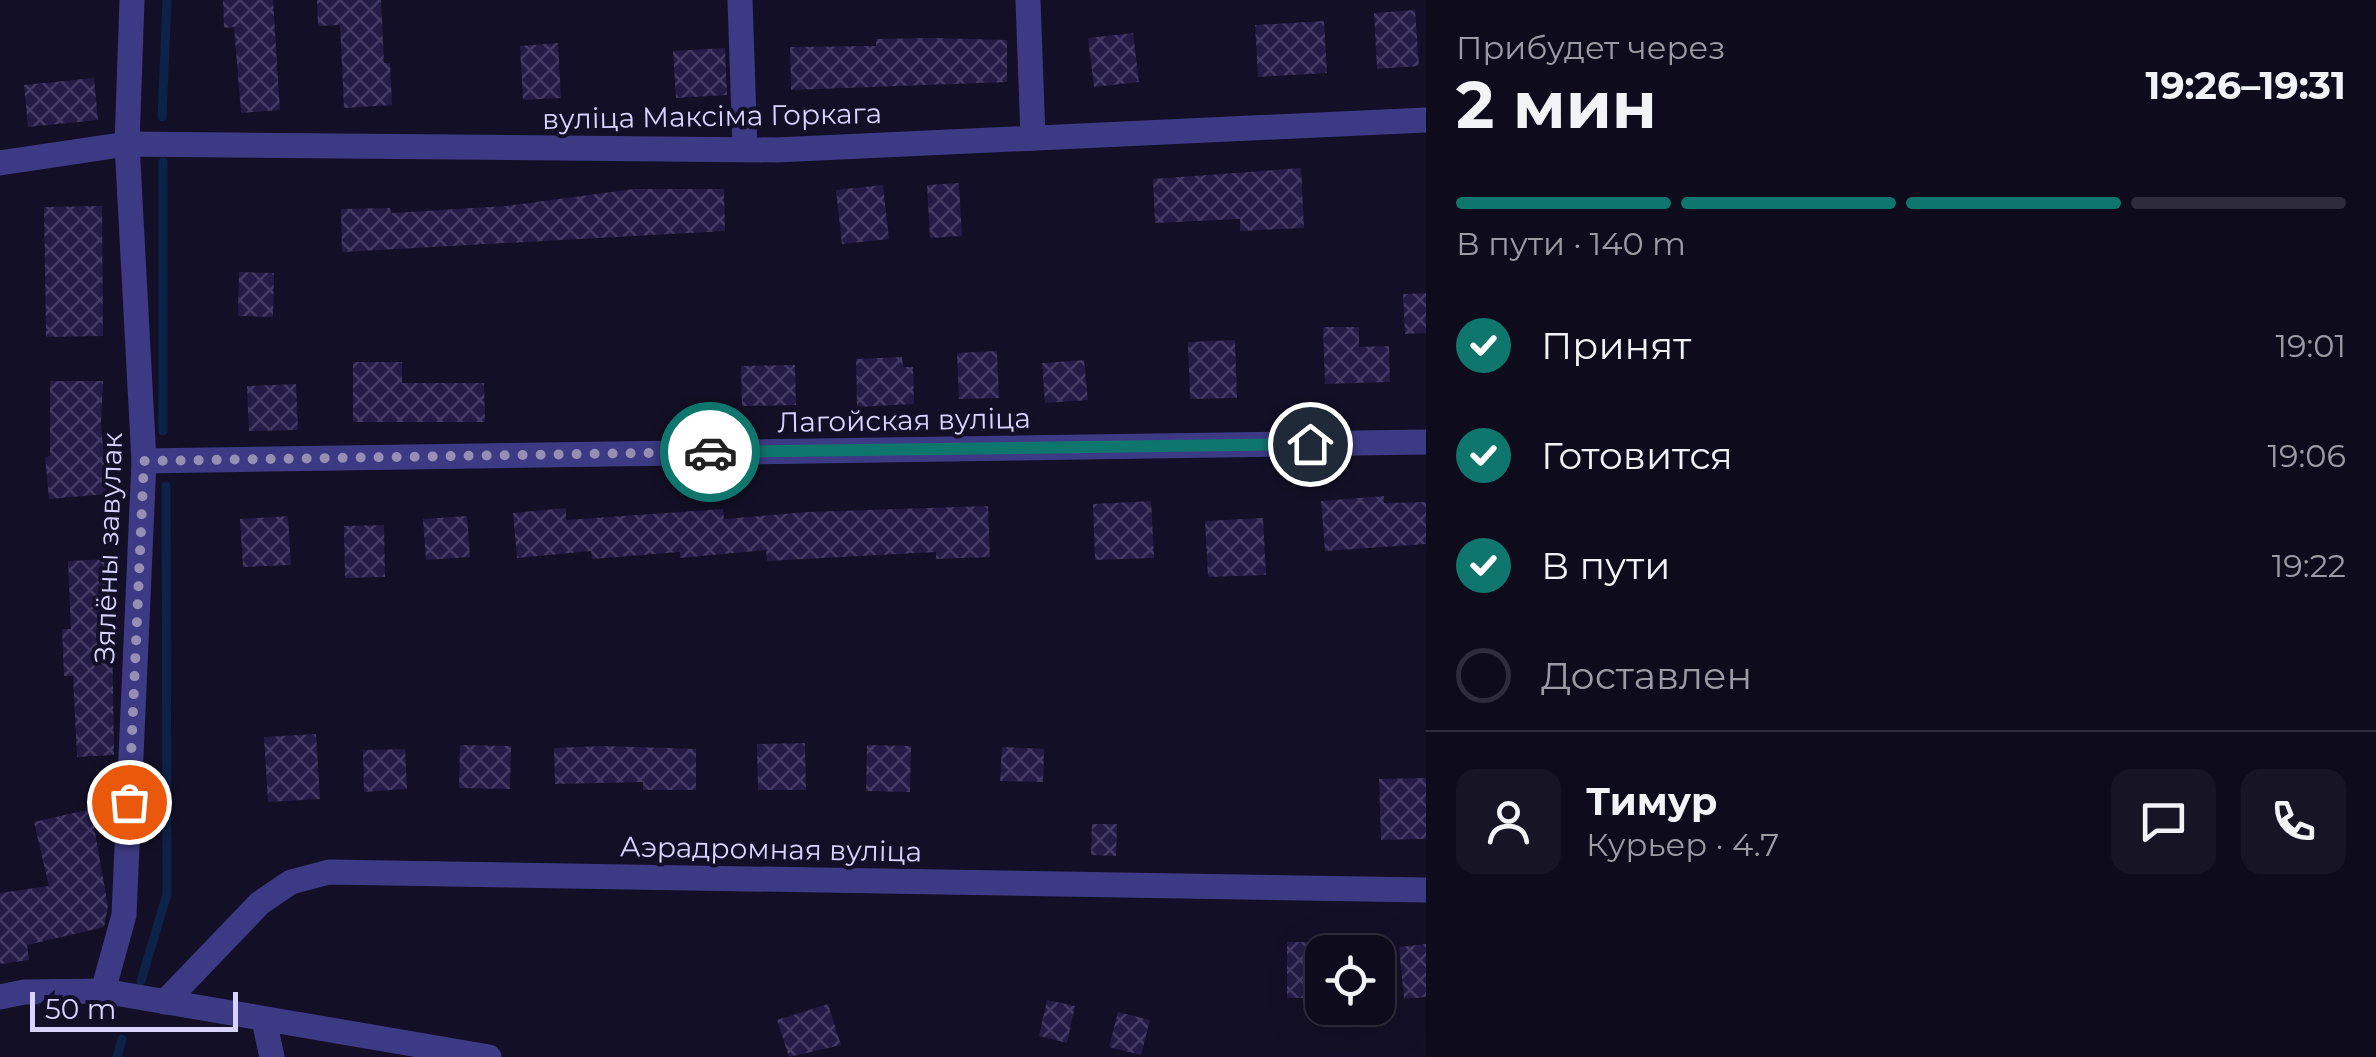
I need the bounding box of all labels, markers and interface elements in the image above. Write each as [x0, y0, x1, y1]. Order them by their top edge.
text: Прибудет через [1456, 28, 1725, 67]
text: 19:26–19:31 [2145, 62, 2346, 109]
text: 2 мин [1456, 65, 1657, 144]
street label: вуліца Максіма Горкага [542, 96, 882, 136]
text: В пути · 140 m [1456, 224, 1686, 263]
icon: check [1456, 318, 1511, 373]
text: Принят [1541, 322, 1691, 369]
text: 19:01 [2275, 326, 2346, 365]
street label: Лагойская вуліца [777, 401, 1031, 439]
courier [660, 402, 760, 502]
pin [1268, 402, 1353, 487]
icon: home [1283, 417, 1338, 472]
icon: car [683, 425, 738, 480]
icon: check [1456, 428, 1511, 483]
street label: Зялёны завулак [87, 432, 129, 664]
text: Готовится [1541, 432, 1733, 479]
text: 19:06 [2268, 436, 2346, 475]
icon: check [1456, 538, 1511, 593]
text: В пути [1541, 542, 1670, 589]
text: 19:22 [2272, 546, 2346, 585]
text: Доставлен [1541, 652, 1752, 699]
pin [87, 760, 172, 845]
button: person [1456, 769, 1561, 874]
button: chat [2111, 769, 2216, 874]
button: phone [2241, 769, 2346, 874]
icon: bag [102, 775, 157, 830]
text: Тимур [1586, 778, 1717, 825]
text: Курьер · 4.7 [1586, 825, 1779, 864]
street label: Аэрадромная вуліца [620, 829, 922, 869]
map controls [1305, 935, 1395, 1025]
button: locate [1305, 935, 1395, 1025]
scale bar [30, 987, 238, 1032]
text: 50 m [45, 992, 116, 1026]

